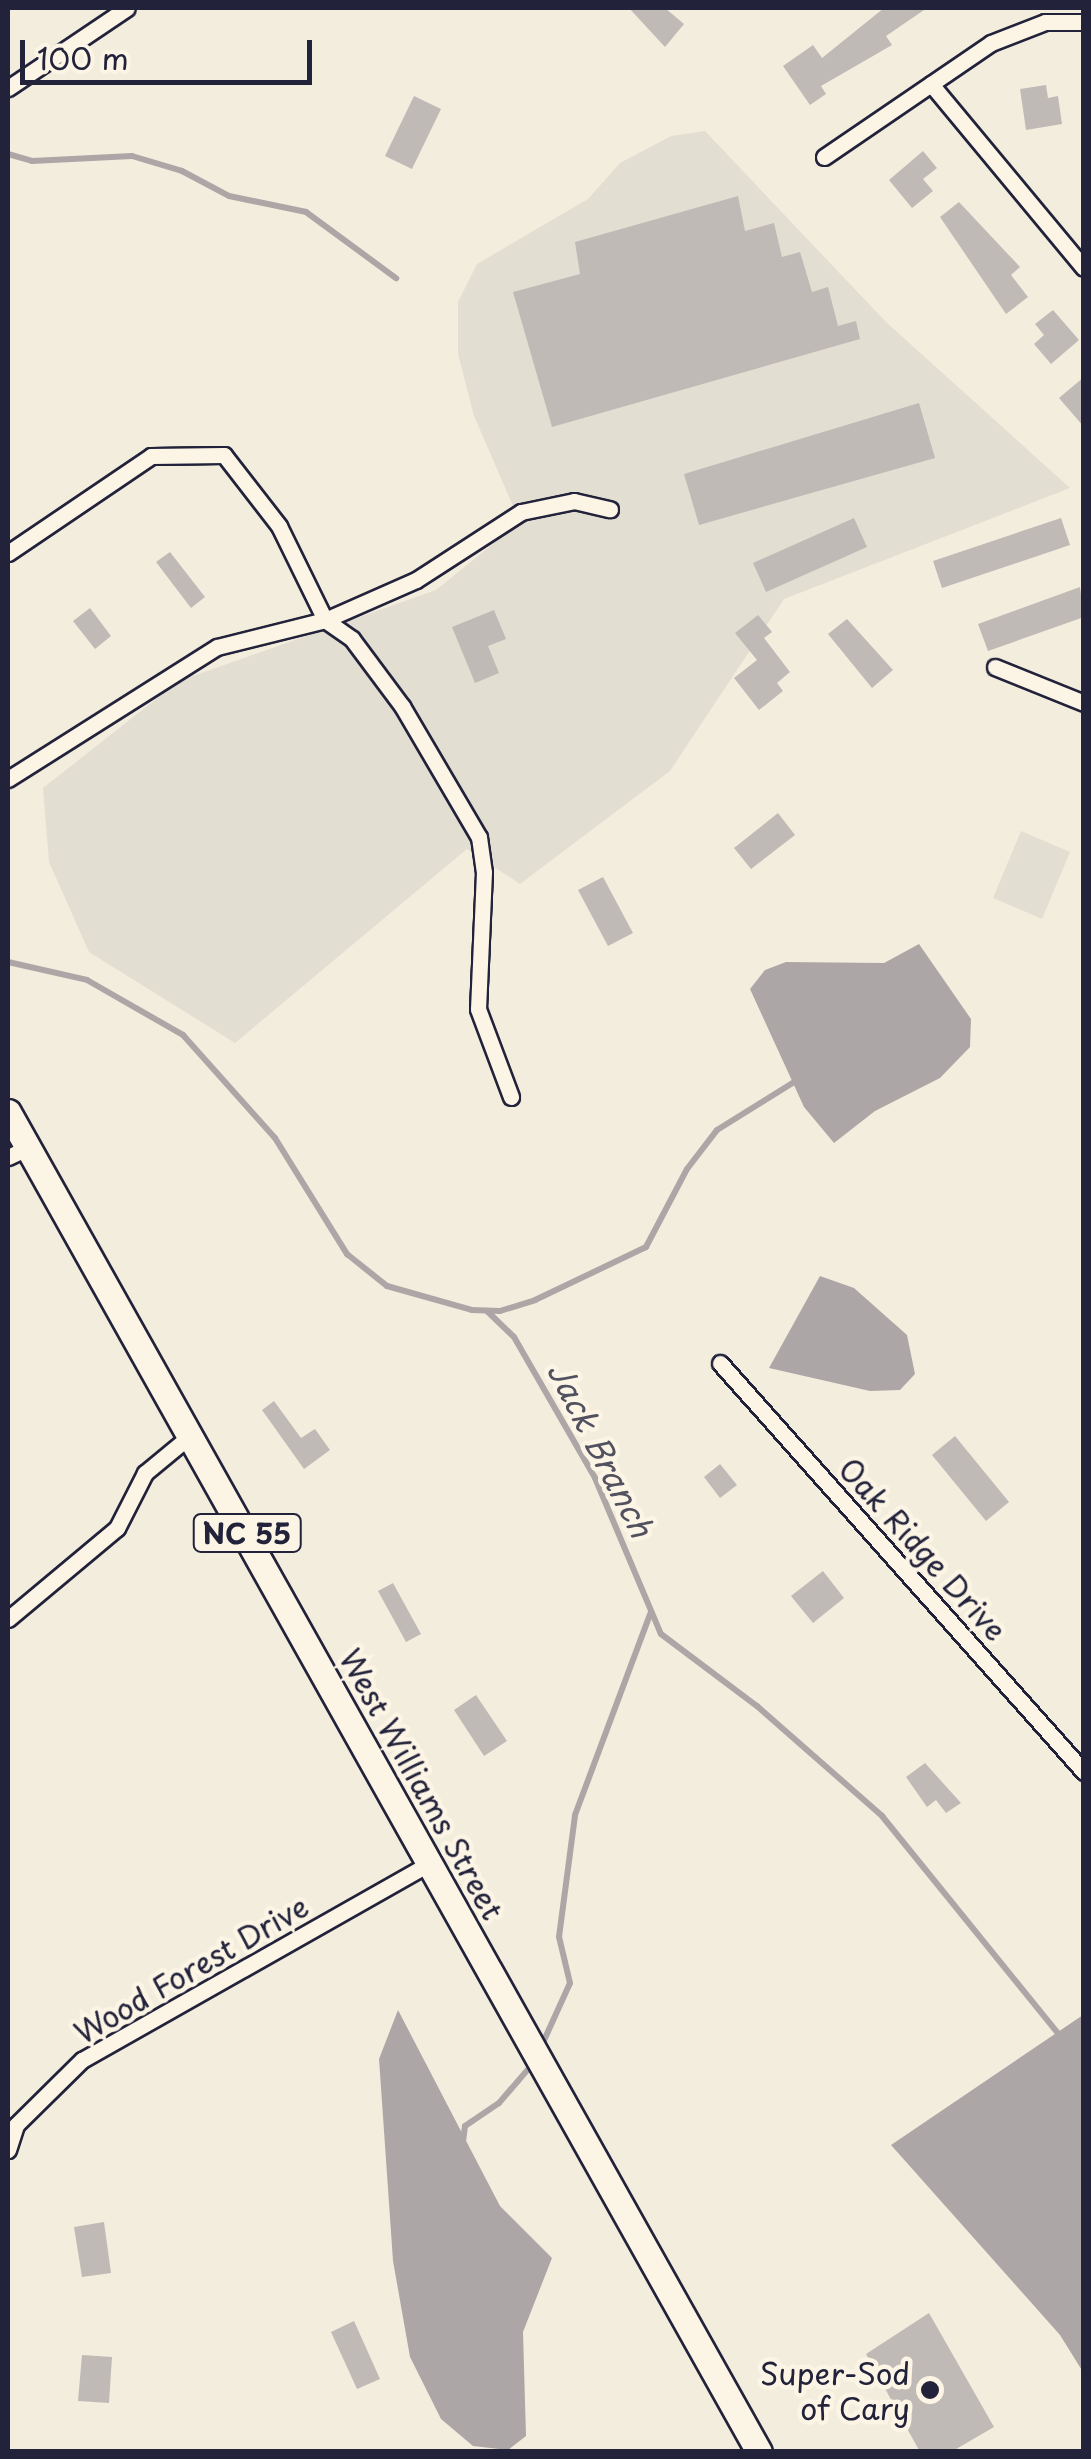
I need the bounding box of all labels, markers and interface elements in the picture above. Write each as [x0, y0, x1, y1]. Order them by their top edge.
scale bar [25, 20, 318, 82]
text: 100 m [37, 35, 129, 80]
water label: Jack Branch [540, 1354, 662, 1544]
street label: Oak Ridge Drive [831, 1449, 1015, 1649]
road number: NC 55 [192, 1510, 302, 1556]
street label: West Williams Street [333, 1643, 511, 1925]
street label: Wood Forest Drive [67, 1887, 315, 2051]
place label: Super-Sod of Cary [760, 2355, 910, 2426]
marker: Super-Sod of Cary [919, 2379, 941, 2401]

